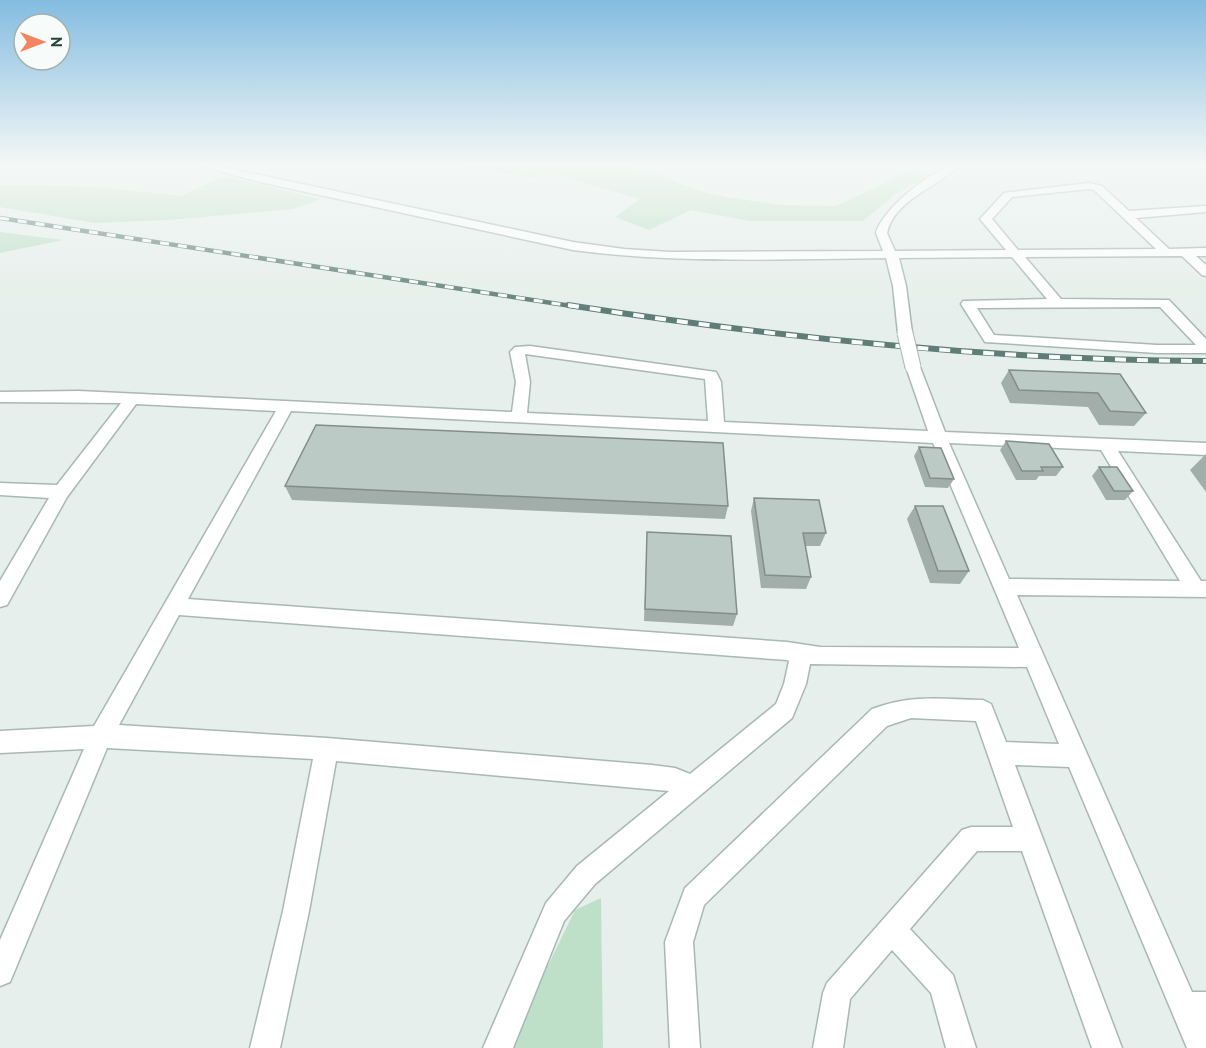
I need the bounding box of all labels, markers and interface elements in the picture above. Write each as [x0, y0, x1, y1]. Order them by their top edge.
north arrow [12, 12, 72, 72]
text: N [47, 37, 67, 47]

